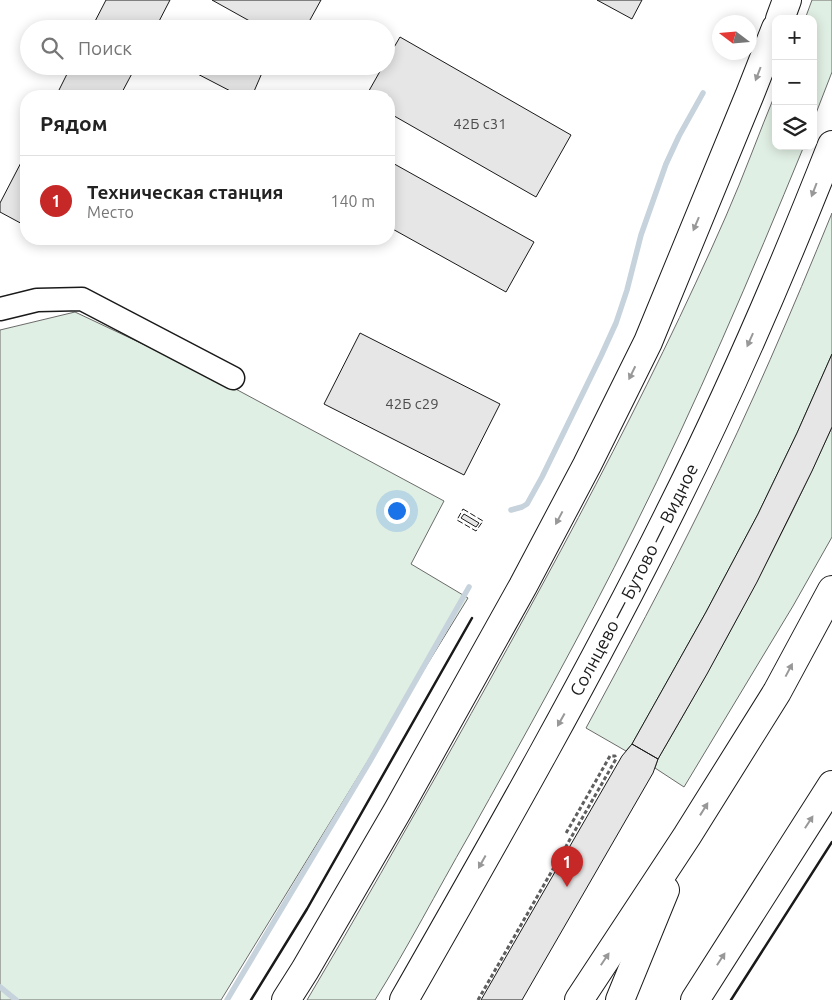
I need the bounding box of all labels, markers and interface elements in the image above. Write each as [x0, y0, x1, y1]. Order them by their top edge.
north arrow [712, 15, 757, 60]
map controls [772, 15, 817, 150]
button: + [772, 15, 817, 60]
search box [20, 20, 395, 75]
icon: search [38, 34, 66, 62]
text: Поиск [78, 37, 132, 59]
button: − [772, 60, 817, 105]
one-way arrow [754, 67, 762, 82]
button: layers [772, 105, 817, 150]
text: Рядом [40, 111, 108, 135]
house number: 42Б с31 [453, 115, 507, 132]
text: Техническая станция [87, 181, 283, 203]
one-way arrow [810, 183, 817, 198]
text: 1 [51, 192, 61, 210]
text: 140 m [330, 192, 375, 210]
text: Место [87, 203, 134, 221]
one-way arrow [692, 217, 700, 232]
one-way arrow [746, 333, 754, 347]
one-way arrow [628, 366, 636, 381]
house number: 42Б с29 [385, 395, 439, 412]
street label: Солнцево — Бутово — Видное [565, 460, 701, 699]
your location [384, 498, 410, 524]
one-way arrow [555, 511, 563, 526]
one-way arrow [785, 663, 793, 677]
one-way arrow [557, 713, 565, 727]
one-way arrow [700, 802, 709, 815]
one-way arrow [804, 815, 813, 828]
pin: 1 [551, 846, 583, 887]
one-way arrow [478, 856, 487, 869]
one-way arrow [600, 952, 610, 965]
one-way arrow [717, 952, 726, 966]

